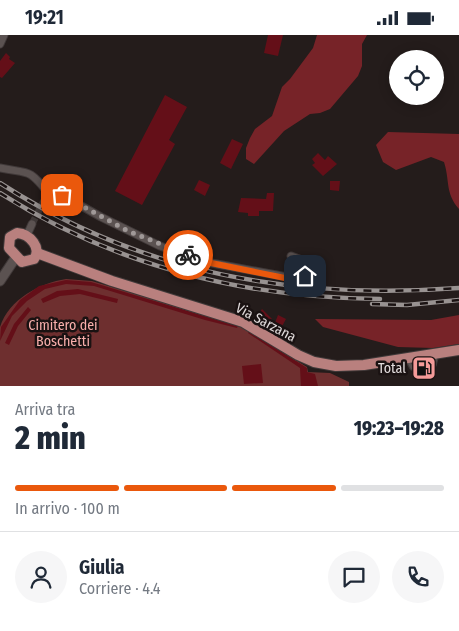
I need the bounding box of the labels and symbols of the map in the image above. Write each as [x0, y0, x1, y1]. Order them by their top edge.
pin [41, 174, 83, 216]
courier [163, 230, 213, 280]
pin [284, 255, 326, 297]
street label: Via Sarzana [233, 299, 299, 345]
park label: Cimitero dei Boschetti [28, 317, 98, 350]
fuel station icon: Total [411, 355, 437, 381]
place label: Total [378, 360, 406, 377]

